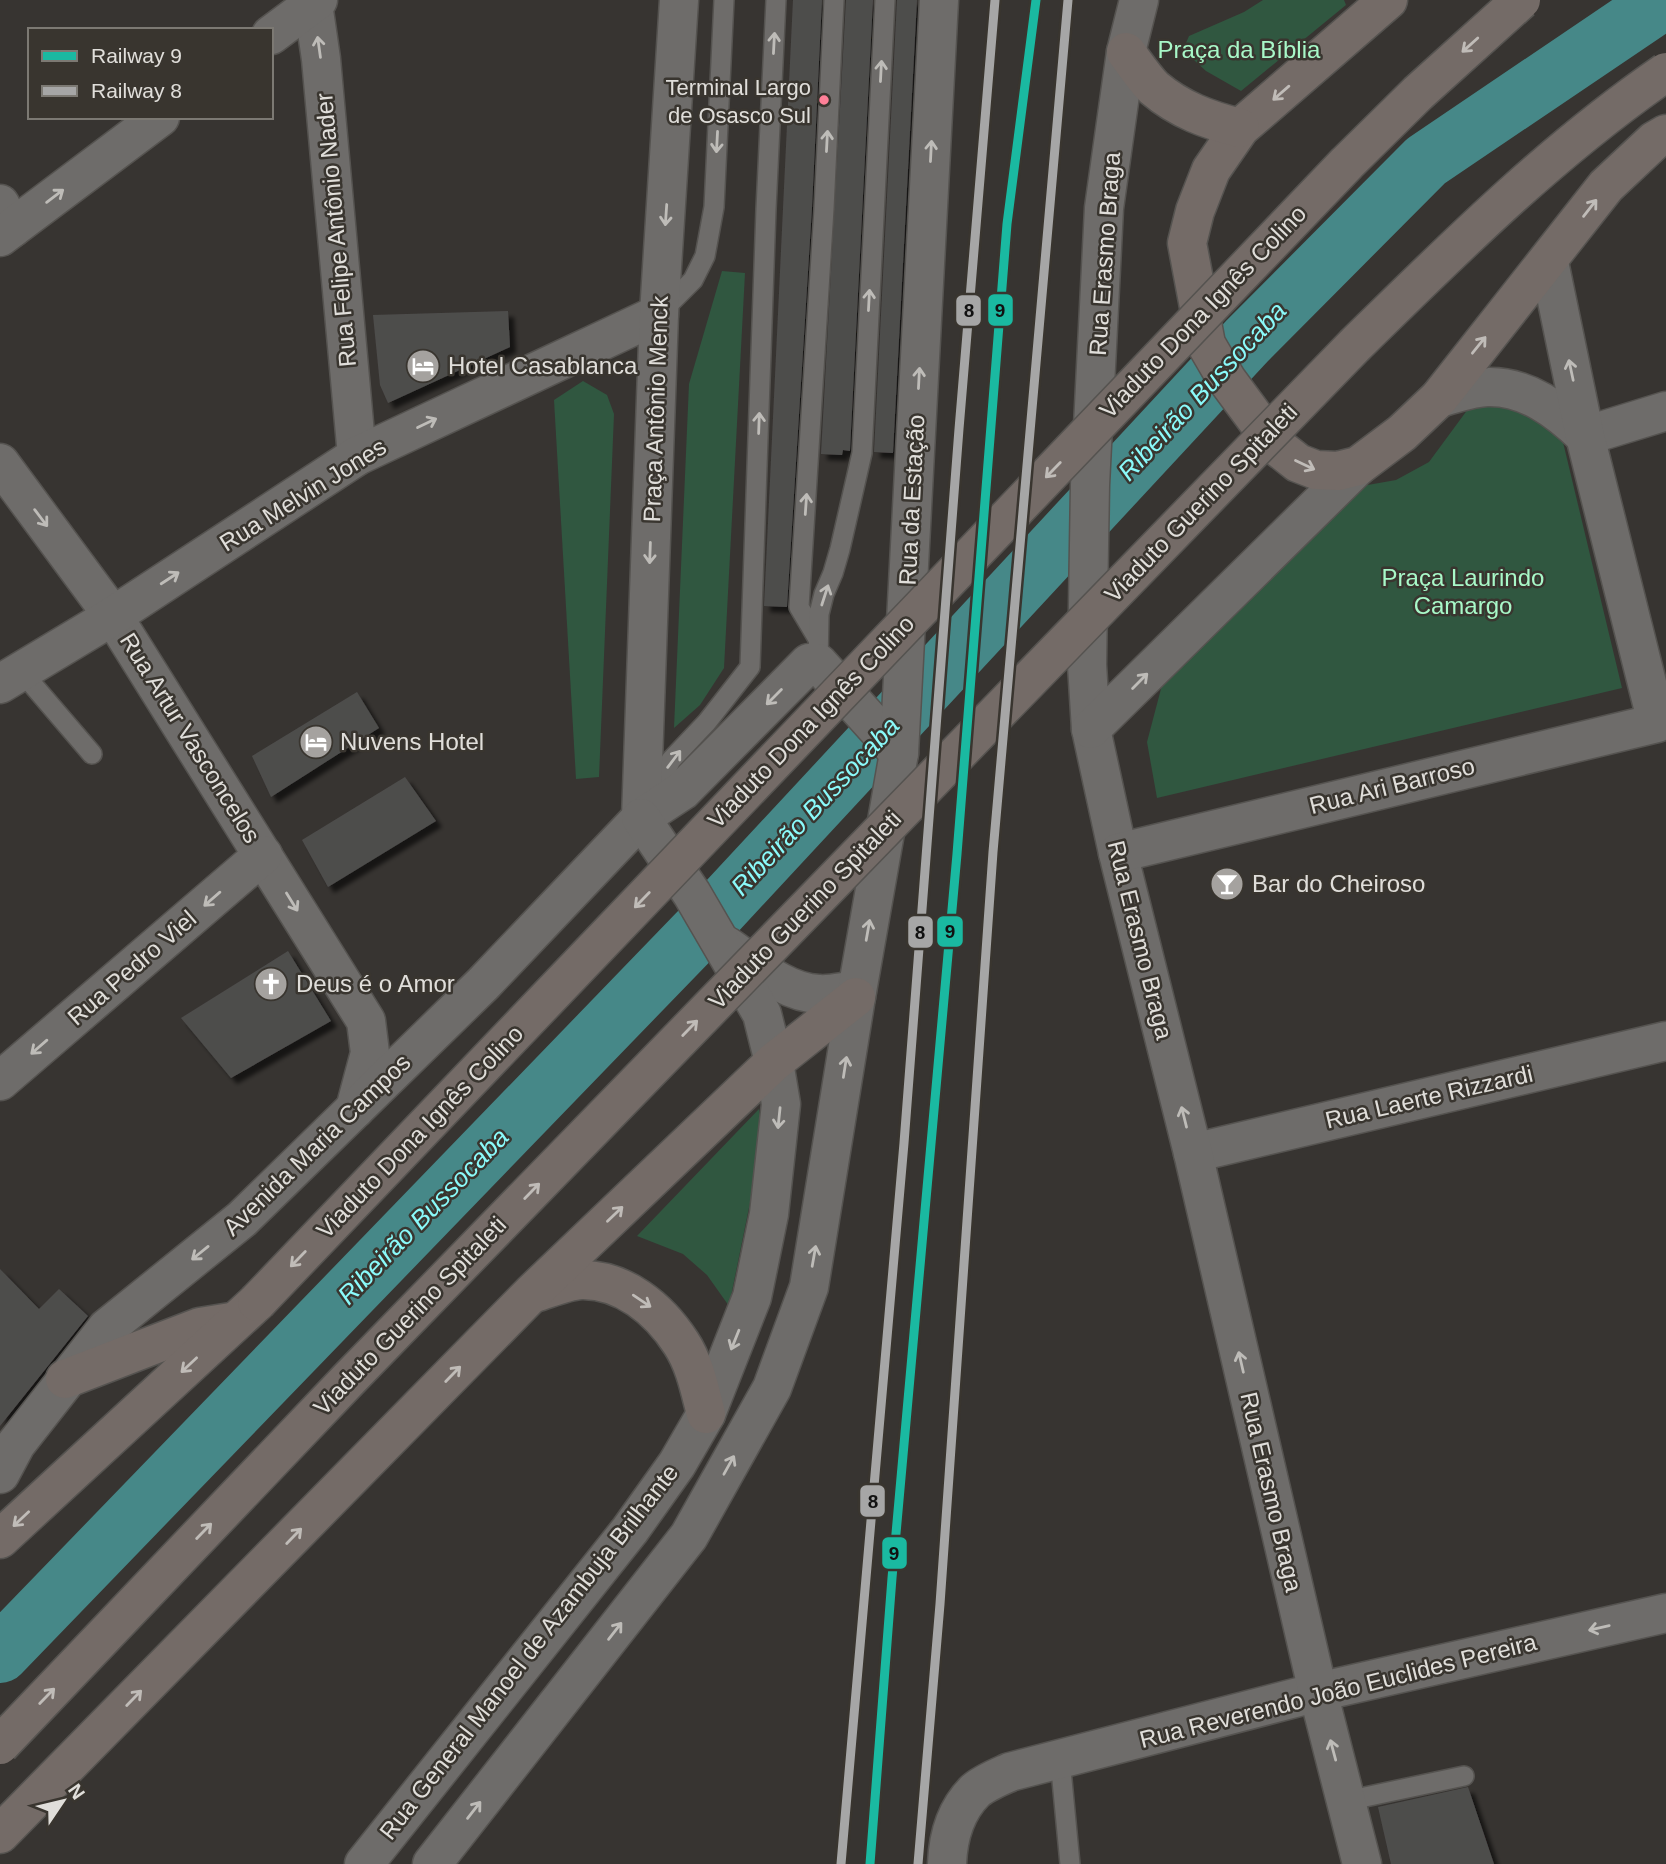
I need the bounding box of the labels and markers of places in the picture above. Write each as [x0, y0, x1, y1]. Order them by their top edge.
place label: Terminal Largo de Osasco Sul [665, 75, 811, 128]
marker: Terminal Largo de Osasco Sul [817, 93, 831, 107]
hotel icon: Hotel Casablanca [404, 347, 442, 385]
place label: Hotel Casablanca [448, 352, 638, 379]
hotel icon: Nuvens Hotel [297, 723, 335, 761]
place label: Nuvens Hotel [340, 728, 484, 755]
bar icon: Bar do Cheiroso [1208, 865, 1246, 903]
place label: Bar do Cheiroso [1252, 870, 1425, 897]
church icon: Deus é o Amor [252, 965, 290, 1003]
place label: Deus é o Amor [296, 970, 455, 997]

